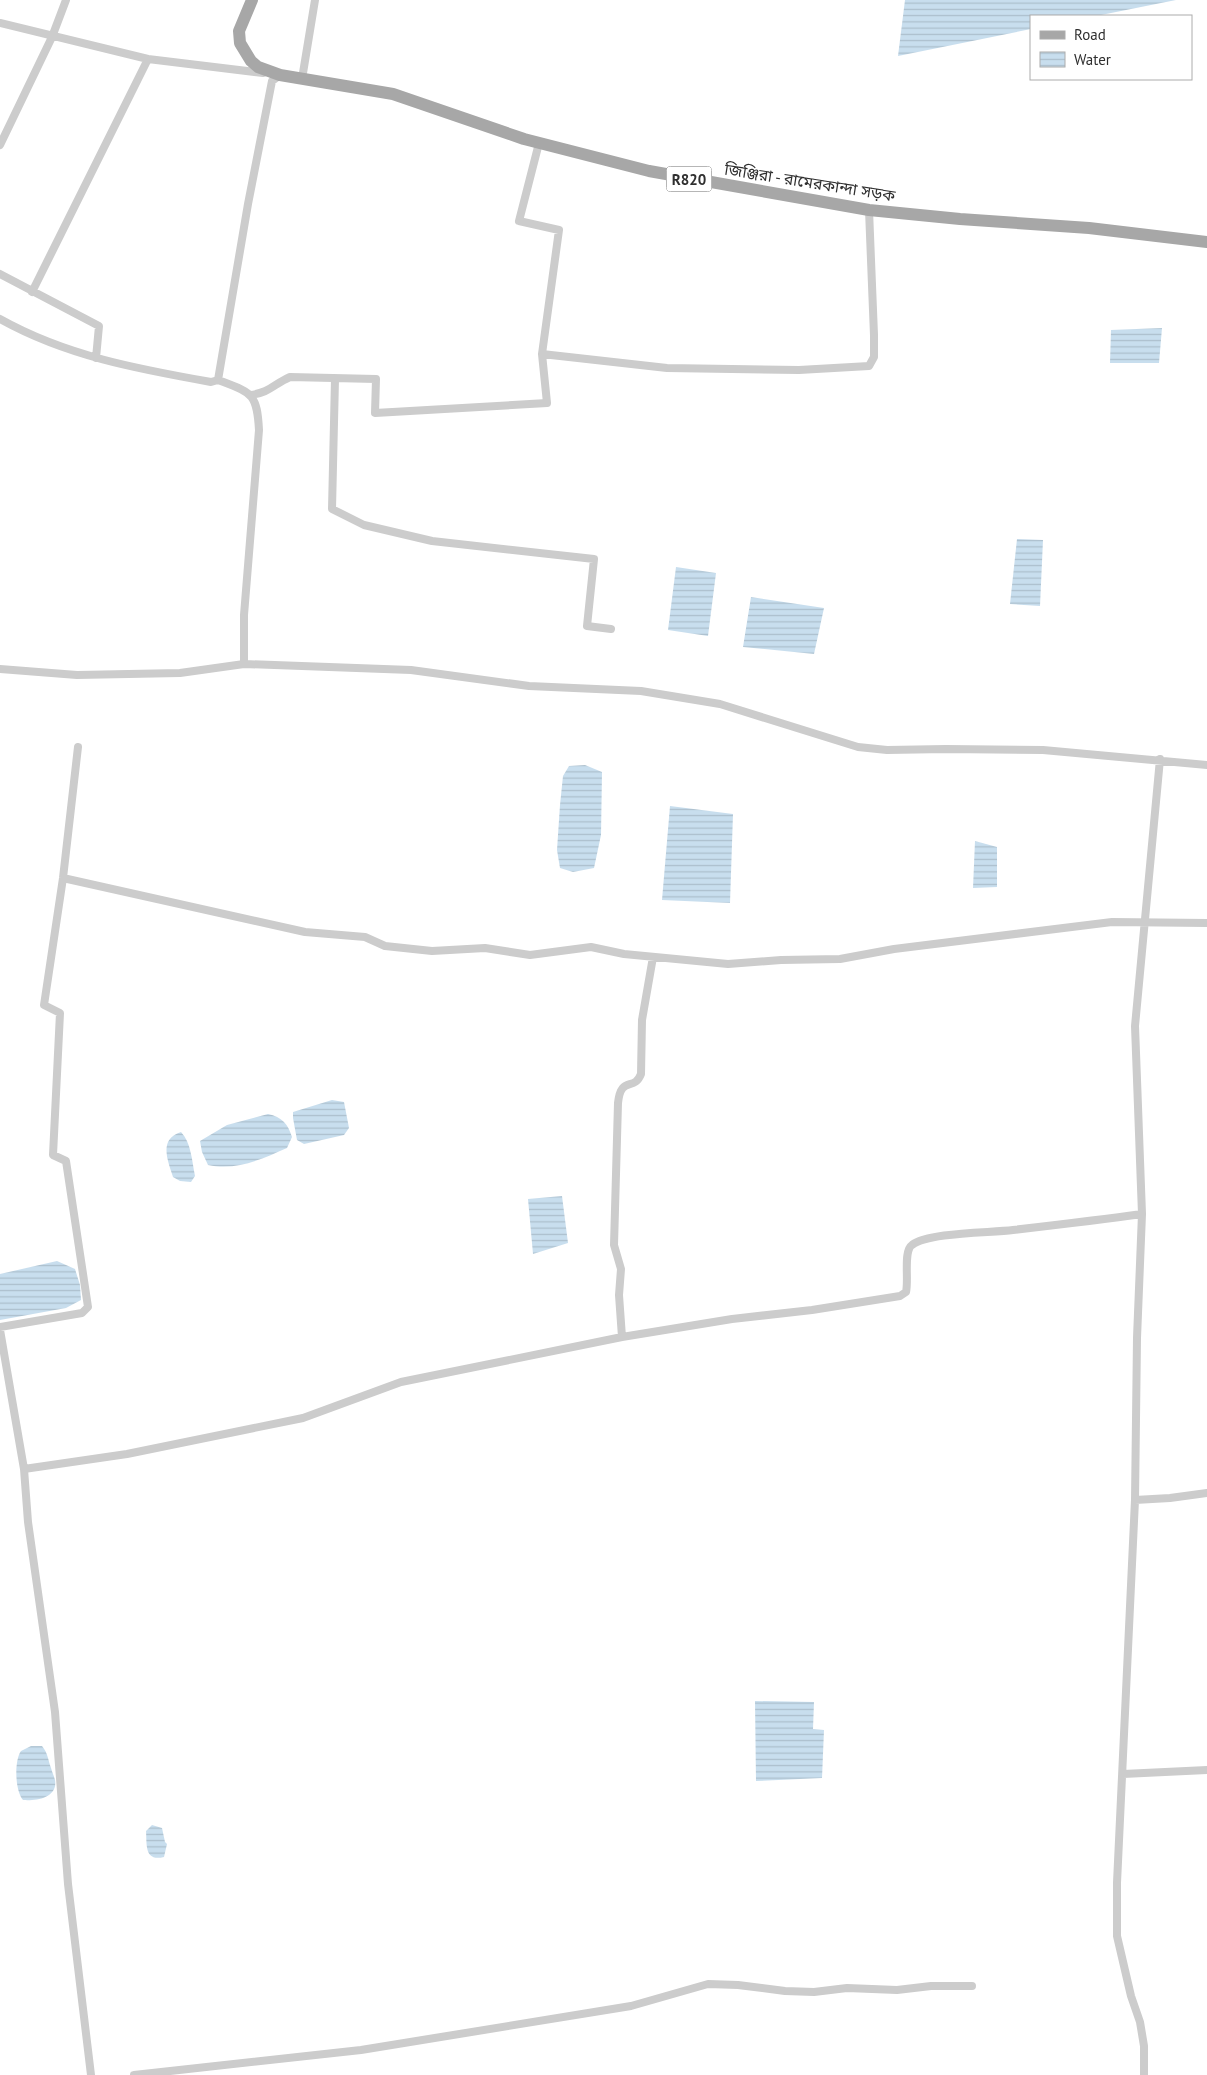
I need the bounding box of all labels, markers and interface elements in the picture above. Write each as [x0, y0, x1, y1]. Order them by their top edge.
legend [1030, 15, 1192, 80]
text: Road [1074, 25, 1106, 44]
text: Water [1074, 50, 1111, 69]
street label: জিঞ্জিরা - রামেরকান্দা সড়ক [722, 158, 898, 206]
road number: R820 [666, 166, 712, 192]

